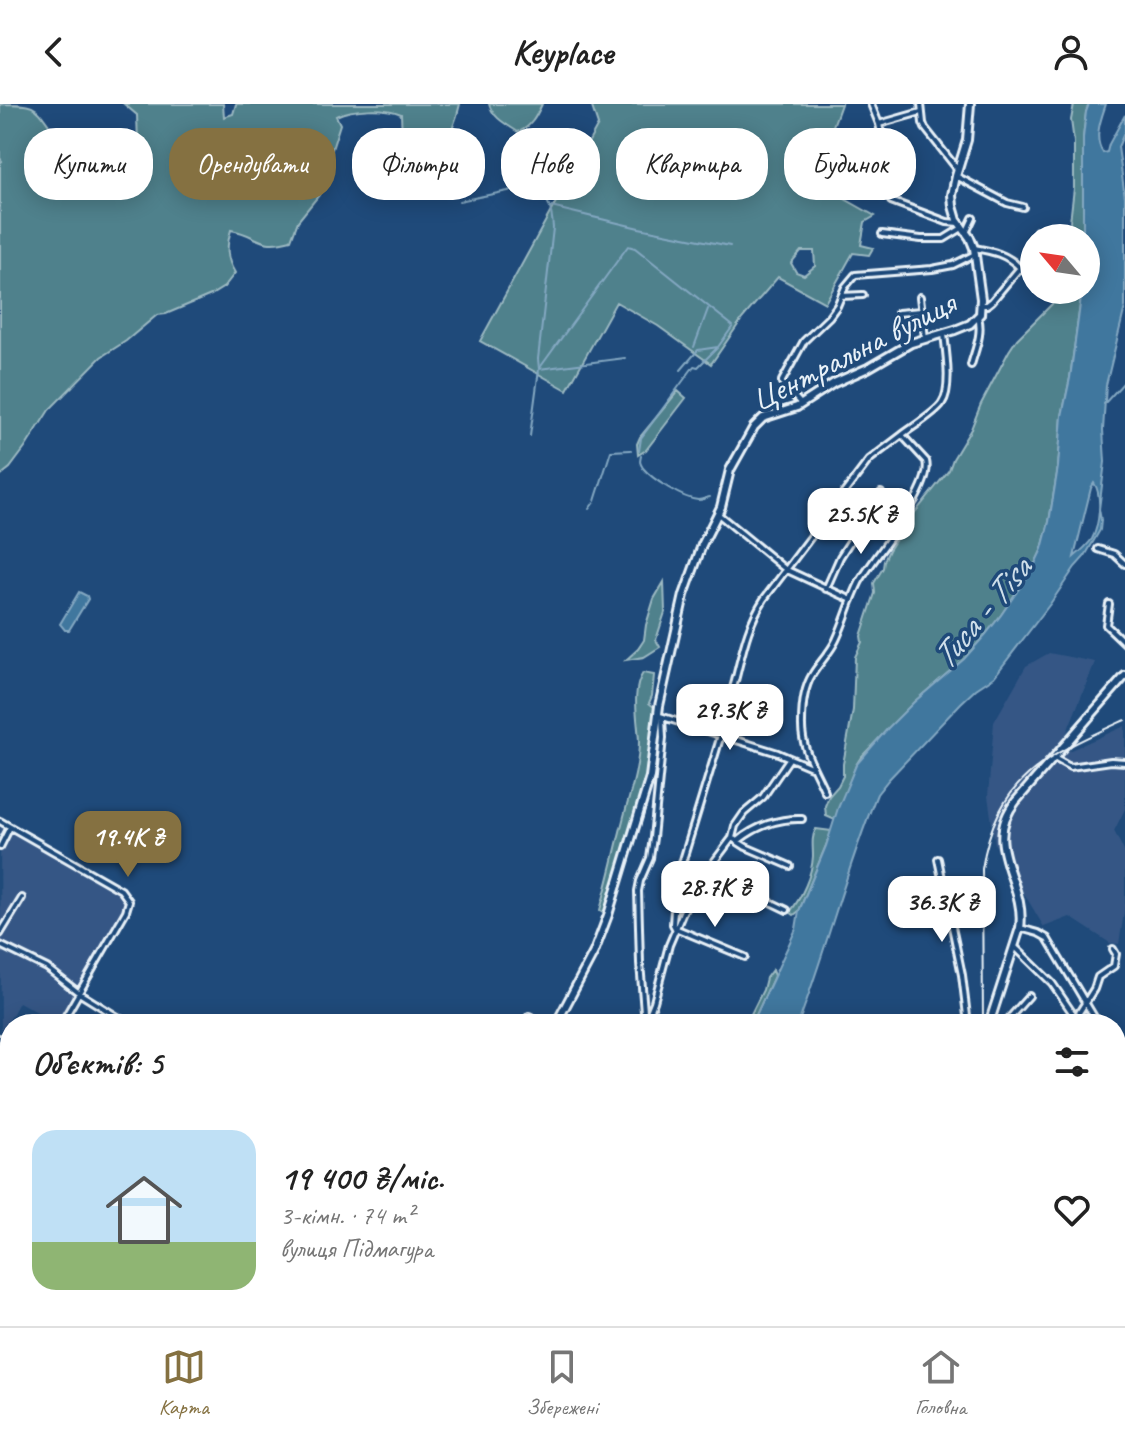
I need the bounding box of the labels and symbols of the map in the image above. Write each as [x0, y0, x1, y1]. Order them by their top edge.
north arrow [1020, 224, 1100, 304]
street label: Центральна вулиця [743, 280, 965, 421]
pin: 25.5K ₴ [787, 488, 935, 556]
water label: Тиса - Tisa [921, 545, 1043, 679]
pin: 29.3K ₴ [656, 684, 804, 752]
pin: 19.4K ₴ [54, 811, 202, 879]
pin: 28.7K ₴ [641, 861, 789, 929]
pin: 36.3K ₴ [868, 876, 1016, 944]

